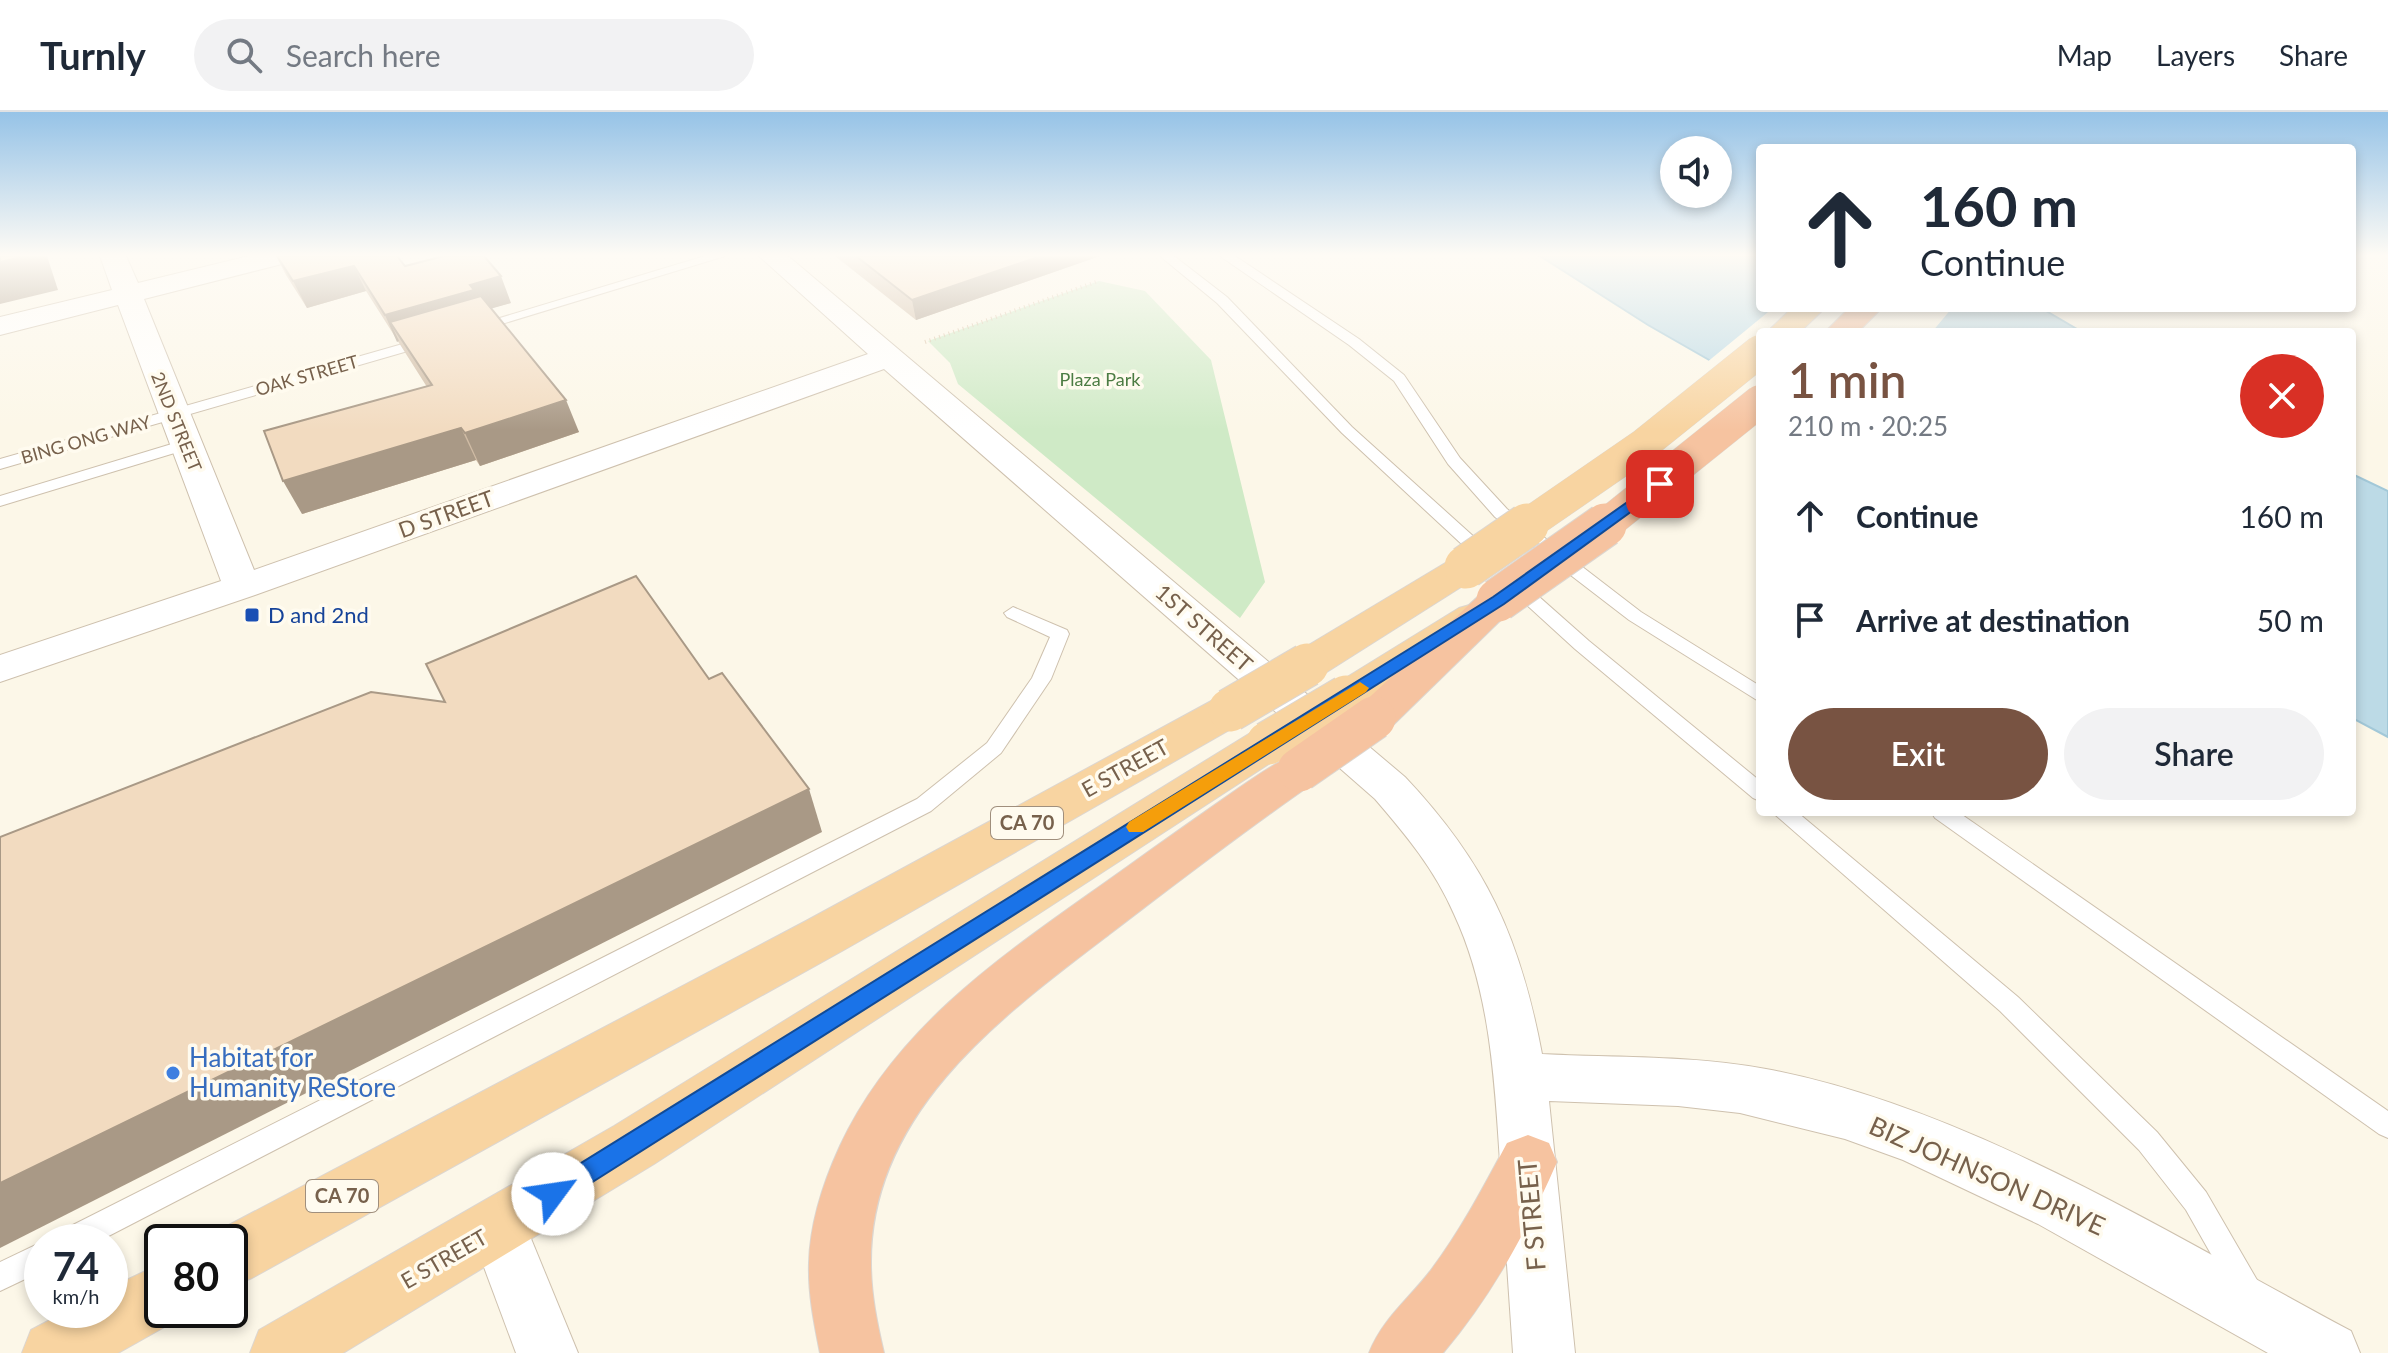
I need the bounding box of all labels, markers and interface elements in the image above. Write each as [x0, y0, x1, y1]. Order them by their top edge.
search box [194, 19, 754, 91]
text: Turnly [40, 32, 146, 78]
icon: search [222, 33, 266, 77]
text: Search here [286, 37, 441, 73]
text: Map [2057, 38, 2112, 72]
text: Layers [2156, 38, 2235, 72]
text: Share [2279, 38, 2348, 72]
map controls [1660, 136, 1732, 208]
button: sound [1660, 136, 1732, 208]
text: 160 m [1920, 172, 2078, 239]
icon: ahead [1788, 176, 1892, 280]
text: Continue [1920, 240, 2065, 284]
street label: OAK STREET [253, 350, 361, 400]
text: 1 min [1788, 351, 1906, 408]
button: close [2240, 354, 2324, 438]
park label: Plaza Park [1060, 368, 1141, 390]
street label: 2ND STREET [147, 369, 207, 475]
street label: BING ONG WAY [18, 410, 154, 468]
text: 210 m · 20:25 [1788, 410, 1948, 442]
pin [1626, 450, 1694, 518]
icon: arrive [1638, 462, 1682, 506]
street label: D STREET [394, 484, 497, 543]
icon: ahead [1788, 494, 1832, 538]
text: Continue [1856, 498, 1979, 534]
text: 160 m [2239, 498, 2324, 534]
street label: 1ST STREET [1150, 578, 1258, 677]
icon: arrive [1788, 598, 1832, 642]
place label: D and 2nd [268, 601, 369, 628]
text: Arrive at destination [1856, 602, 2130, 638]
text: 50 m [2257, 602, 2324, 638]
marker: D and 2nd [243, 606, 261, 624]
button: Exit [1788, 708, 2048, 800]
button: Share [2064, 708, 2324, 800]
street label: E STREET [1076, 733, 1173, 803]
road number: CA 70 [991, 807, 1063, 839]
place label: Habitat for Humanity ReStore [189, 1041, 396, 1103]
marker: Habitat for Humanity ReStore [164, 1064, 182, 1082]
street label: BIZ JOHNSON DRIVE [1865, 1109, 2110, 1241]
position arrow [511, 1152, 595, 1236]
street label: F STREET [1510, 1158, 1552, 1272]
road number: CA 70 [306, 1180, 378, 1212]
street label: E STREET [396, 1223, 492, 1294]
speed limit sign: 80 [144, 1224, 248, 1328]
text: 74 [53, 1242, 99, 1290]
text: km/h [53, 1284, 99, 1308]

